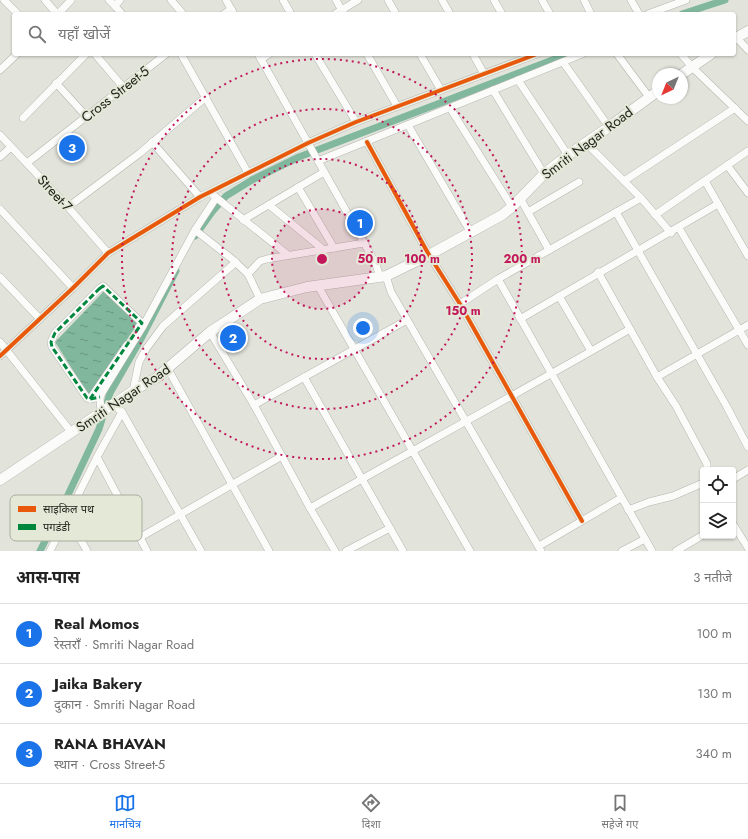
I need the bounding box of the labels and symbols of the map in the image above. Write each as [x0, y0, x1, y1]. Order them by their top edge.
street label: Cross Street-5 [77, 61, 153, 127]
north arrow [652, 68, 688, 104]
street label: Smriti Nagar Road [537, 102, 637, 184]
pin: 3 [59, 133, 85, 163]
street label: Street-7 [33, 170, 78, 216]
pin: 1 [347, 208, 373, 238]
text: 50 m [357, 250, 387, 268]
text: 100 m [404, 250, 440, 268]
text: 200 m [503, 250, 541, 268]
centre of rings [315, 252, 329, 266]
text: 150 m [445, 302, 481, 320]
your location [353, 318, 373, 338]
pin: 2 [220, 323, 246, 353]
street label: Smriti Nagar Road [72, 359, 174, 437]
legend [10, 495, 142, 541]
text: साइकिल पथ [43, 501, 95, 517]
text: पगडंडी [43, 519, 70, 535]

